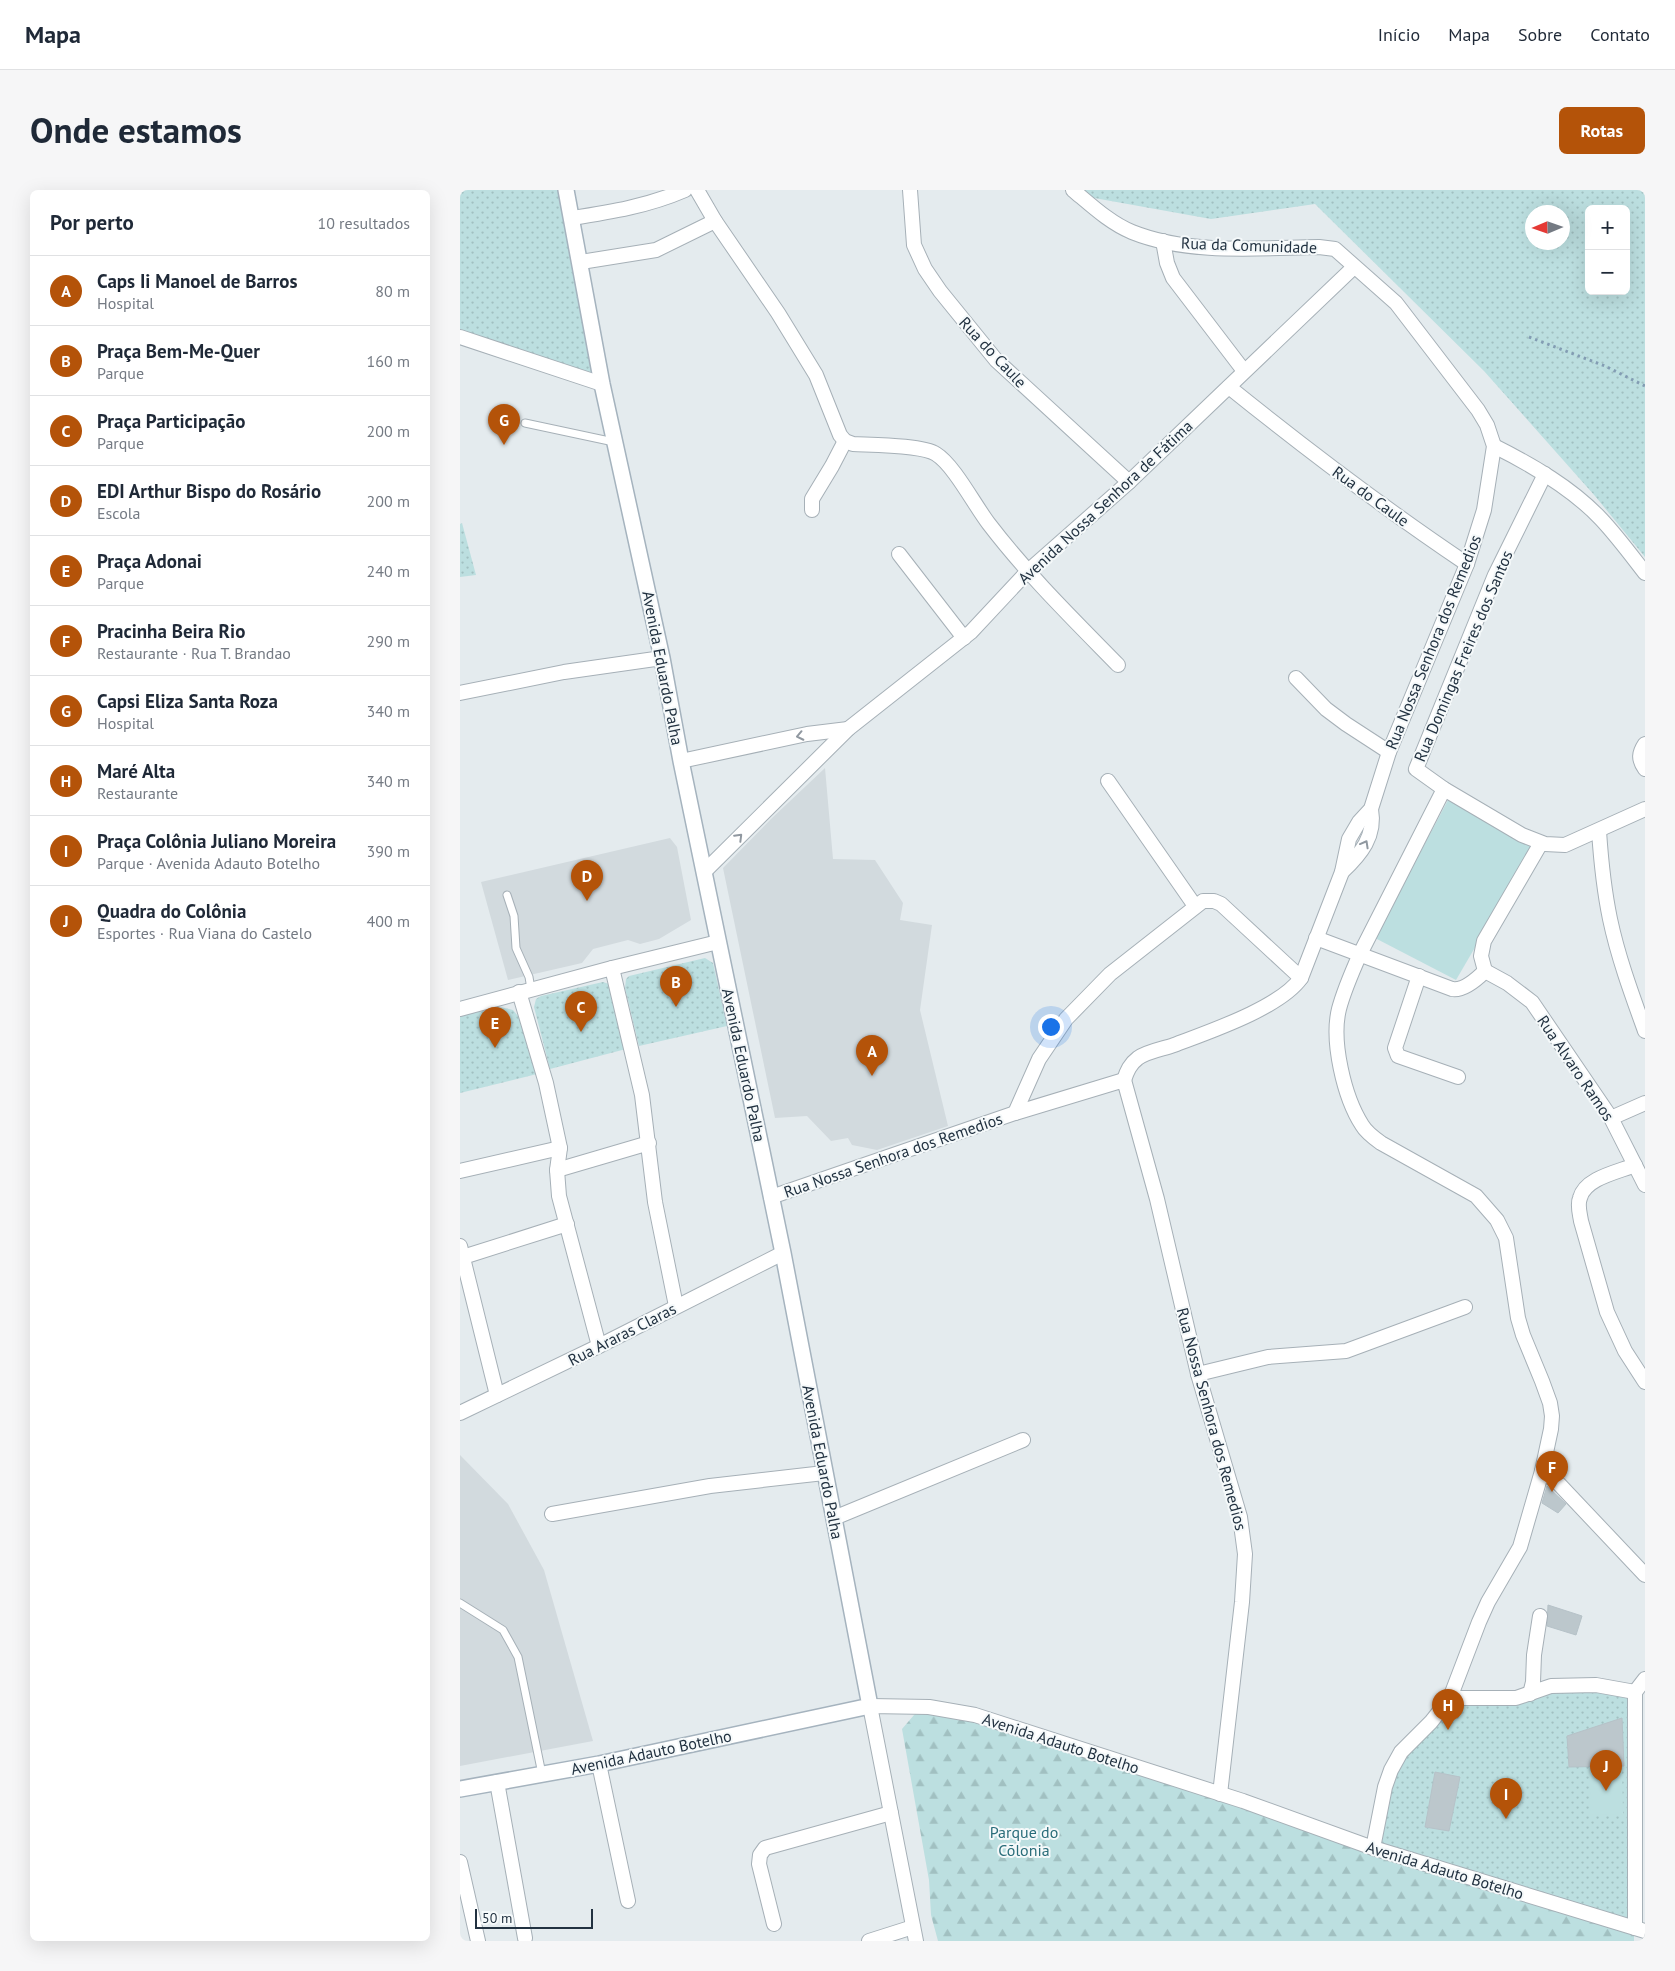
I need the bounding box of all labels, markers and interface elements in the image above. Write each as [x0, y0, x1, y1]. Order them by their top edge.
text: Mapa [25, 19, 81, 50]
text: Início [1378, 23, 1420, 46]
text: Mapa [1448, 23, 1490, 46]
text: Sobre [1518, 23, 1562, 46]
text: Contato [1590, 23, 1650, 46]
text: Onde estamos [30, 107, 242, 153]
button: Rotas [1559, 107, 1645, 154]
north arrow [1525, 205, 1570, 250]
map controls [1585, 205, 1630, 295]
button: + [1585, 205, 1630, 250]
text: Por perto [50, 209, 134, 236]
text: 10 resultados [317, 213, 410, 233]
street label: Rua da Comunidade [1181, 233, 1317, 257]
button: − [1585, 250, 1630, 295]
text: Caps Ii Manoel de Barros [97, 269, 297, 293]
text: A [61, 281, 71, 301]
text: 80 m [375, 281, 410, 301]
text: Hospital [97, 293, 154, 313]
street label: Rua do Caule [955, 312, 1031, 392]
text: Praça Bem-Me-Quer [97, 339, 260, 363]
text: B [61, 351, 71, 371]
text: 160 m [367, 351, 410, 371]
text: Parque [97, 363, 144, 383]
pin: G [488, 404, 520, 445]
text: Praça Participação [97, 409, 245, 433]
street label: Avenida Nossa Senhora de Fátima [1014, 416, 1196, 588]
text: C [62, 421, 70, 441]
text: 200 m [367, 421, 410, 441]
text: Parque [97, 433, 144, 453]
street label: Rua do Caule [1329, 461, 1413, 531]
text: EDI Arthur Bispo do Rosário [97, 479, 321, 503]
text: D [61, 491, 71, 511]
text: 200 m [367, 491, 410, 511]
text: Escola [97, 503, 140, 523]
street label: Rua Nossa Senhora dos Remedios [1381, 531, 1485, 752]
street label: Rua Domingas Freires dos Santos [1409, 547, 1517, 765]
text: Praça Adonai [97, 549, 202, 573]
text: E [62, 561, 70, 581]
text: 240 m [367, 561, 410, 581]
text: Parque [97, 573, 144, 593]
street label: Avenida Eduardo Palha [638, 589, 688, 747]
text: Pracinha Beira Rio [97, 619, 245, 643]
text: F [62, 631, 70, 651]
text: 290 m [367, 631, 410, 651]
text: Restaurante · Rua T. Brandao [97, 643, 291, 663]
text: Capsi Eliza Santa Roza [97, 689, 278, 713]
text: G [61, 701, 71, 721]
text: 340 m [367, 701, 410, 721]
text: Hospital [97, 713, 154, 733]
one-way arrow [796, 730, 805, 740]
text: Maré Alta [97, 759, 175, 783]
text: H [61, 771, 71, 791]
text: 340 m [367, 771, 410, 791]
text: Restaurante [97, 783, 178, 803]
text: Praça Colônia Juliano Moreira [97, 829, 336, 853]
one-way arrow [734, 834, 743, 843]
one-way arrow [1359, 840, 1369, 849]
text: I [64, 841, 68, 861]
text: 390 m [367, 841, 410, 861]
text: Parque · Avenida Adauto Botelho [97, 853, 320, 873]
pin: D [571, 860, 603, 901]
text: Quadra do Colônia [97, 899, 246, 923]
text: J [63, 911, 69, 931]
text: 400 m [367, 911, 410, 931]
text: Esportes · Rua Viana do Castelo [97, 923, 312, 943]
pin: B [660, 966, 692, 1007]
street label: Avenida Eduardo Palha [718, 986, 770, 1144]
pin: C [565, 991, 597, 1032]
pin: E [479, 1007, 511, 1048]
street label: Rua Alvaro Ramos [1533, 1011, 1619, 1125]
your location [1038, 1014, 1064, 1040]
pin: A [856, 1035, 888, 1076]
street label: Rua Nossa Senhora dos Remedios [781, 1108, 1005, 1202]
street label: Rua Araras Claras [565, 1298, 680, 1370]
street label: Rua Nossa Senhora dos Remedios [1173, 1305, 1251, 1533]
street label: Avenida Eduardo Palha [798, 1383, 848, 1541]
pin: F [1536, 1451, 1568, 1492]
pin: H [1432, 1689, 1464, 1730]
street label: Avenida Adauto Botelho [980, 1708, 1142, 1778]
street label: Avenida Adauto Botelho [569, 1725, 733, 1779]
pin: J [1590, 1750, 1622, 1791]
pin: I [1490, 1778, 1522, 1819]
park label: Parque do Cõlonia [990, 1822, 1058, 1860]
street label: Avenida Adauto Botelho [1364, 1837, 1526, 1903]
scale bar [475, 1906, 592, 1929]
text: 50 m [482, 1909, 512, 1927]

